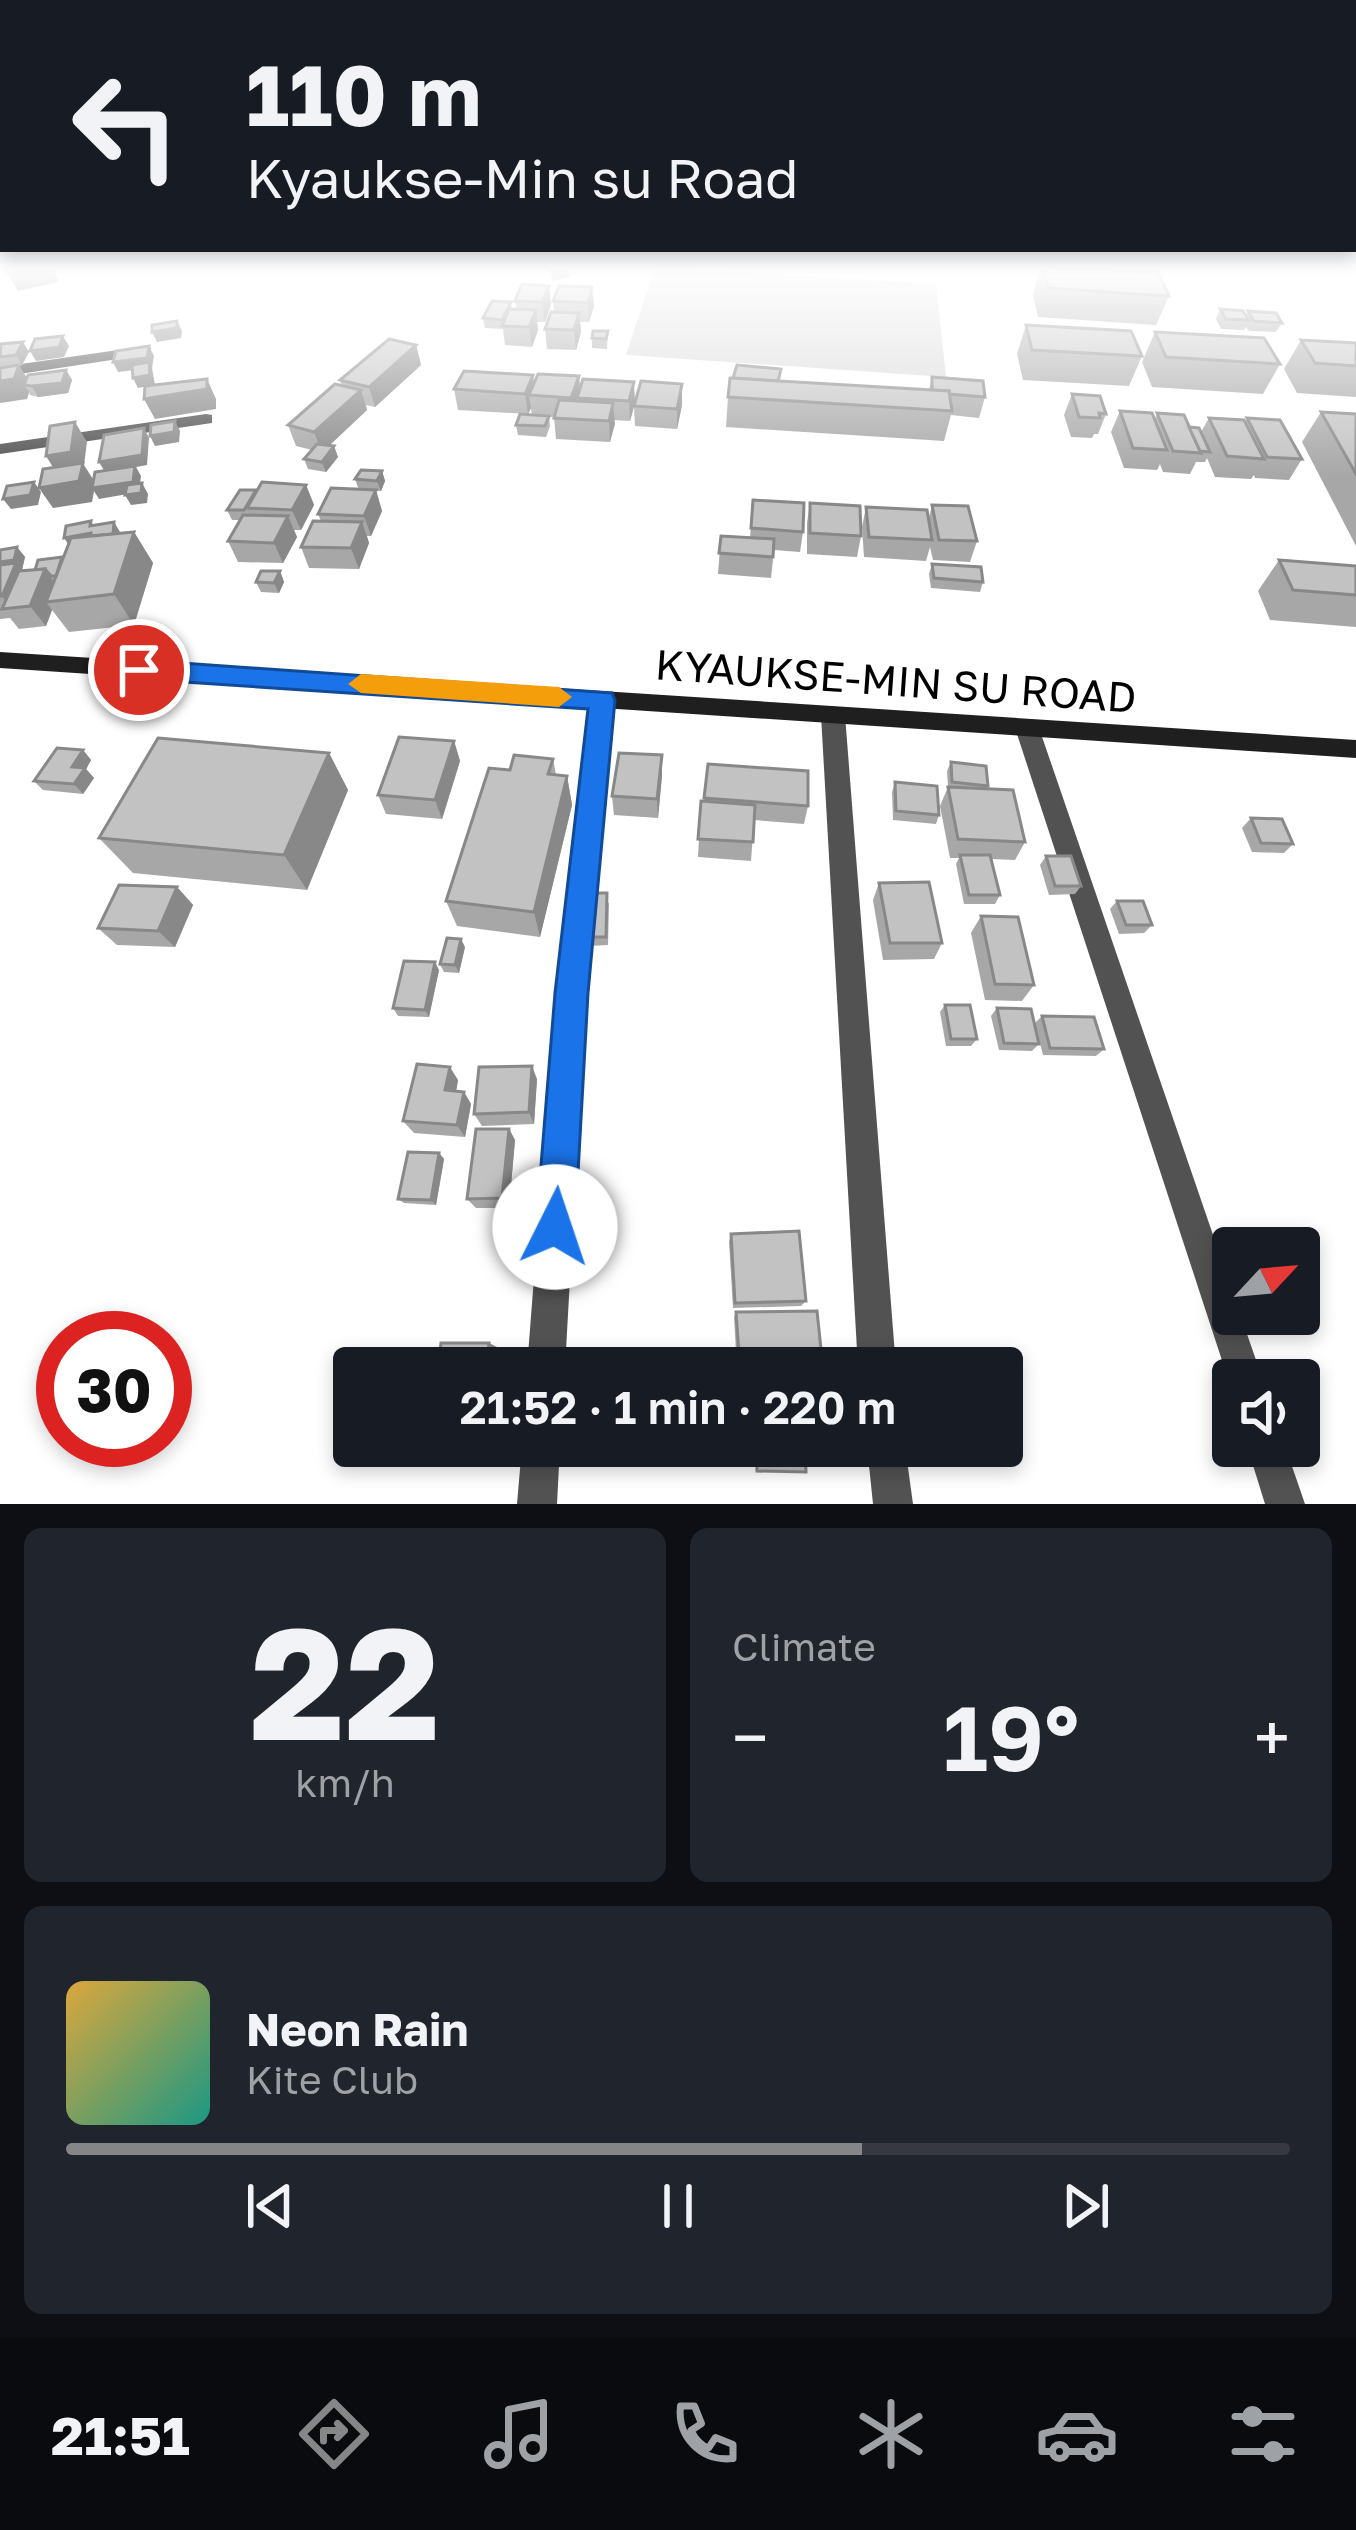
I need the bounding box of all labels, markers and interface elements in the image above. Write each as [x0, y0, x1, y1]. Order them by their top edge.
text: 110 m [246, 44, 482, 144]
icon: left [48, 48, 204, 204]
text: Kyaukse-Min su Road [246, 145, 799, 210]
pin [88, 619, 190, 721]
icon: arrive [106, 637, 172, 703]
street label: KYAUKSE-MIN SU ROAD [654, 638, 1138, 722]
position arrow [492, 1164, 618, 1290]
north arrow [1212, 1227, 1320, 1335]
map controls [1212, 1227, 1320, 1467]
speed limit sign: 30 [36, 1311, 192, 1467]
button: sound [1212, 1359, 1320, 1467]
text: 21:52 · 1 min · 220 m [460, 1380, 896, 1434]
text: 22 [250, 1587, 440, 1774]
text: Climate [732, 1623, 876, 1670]
text: 19° [943, 1683, 1079, 1791]
text: − [732, 1697, 768, 1777]
text: + [1254, 1697, 1290, 1777]
text: km/h [295, 1759, 395, 1806]
text: Neon Rain [246, 2002, 469, 2056]
text: Kite Club [246, 2056, 418, 2103]
icon: previous [237, 2173, 303, 2239]
icon: pause [645, 2173, 711, 2239]
icon: next [1053, 2173, 1119, 2239]
icon: directions [292, 2392, 376, 2476]
icon: music [477, 2392, 561, 2476]
icon: phone [663, 2392, 747, 2476]
icon: climate [849, 2392, 933, 2476]
icon: car [1035, 2392, 1119, 2476]
icon: filters [1221, 2392, 1305, 2476]
text: 21:51 [51, 2402, 190, 2467]

